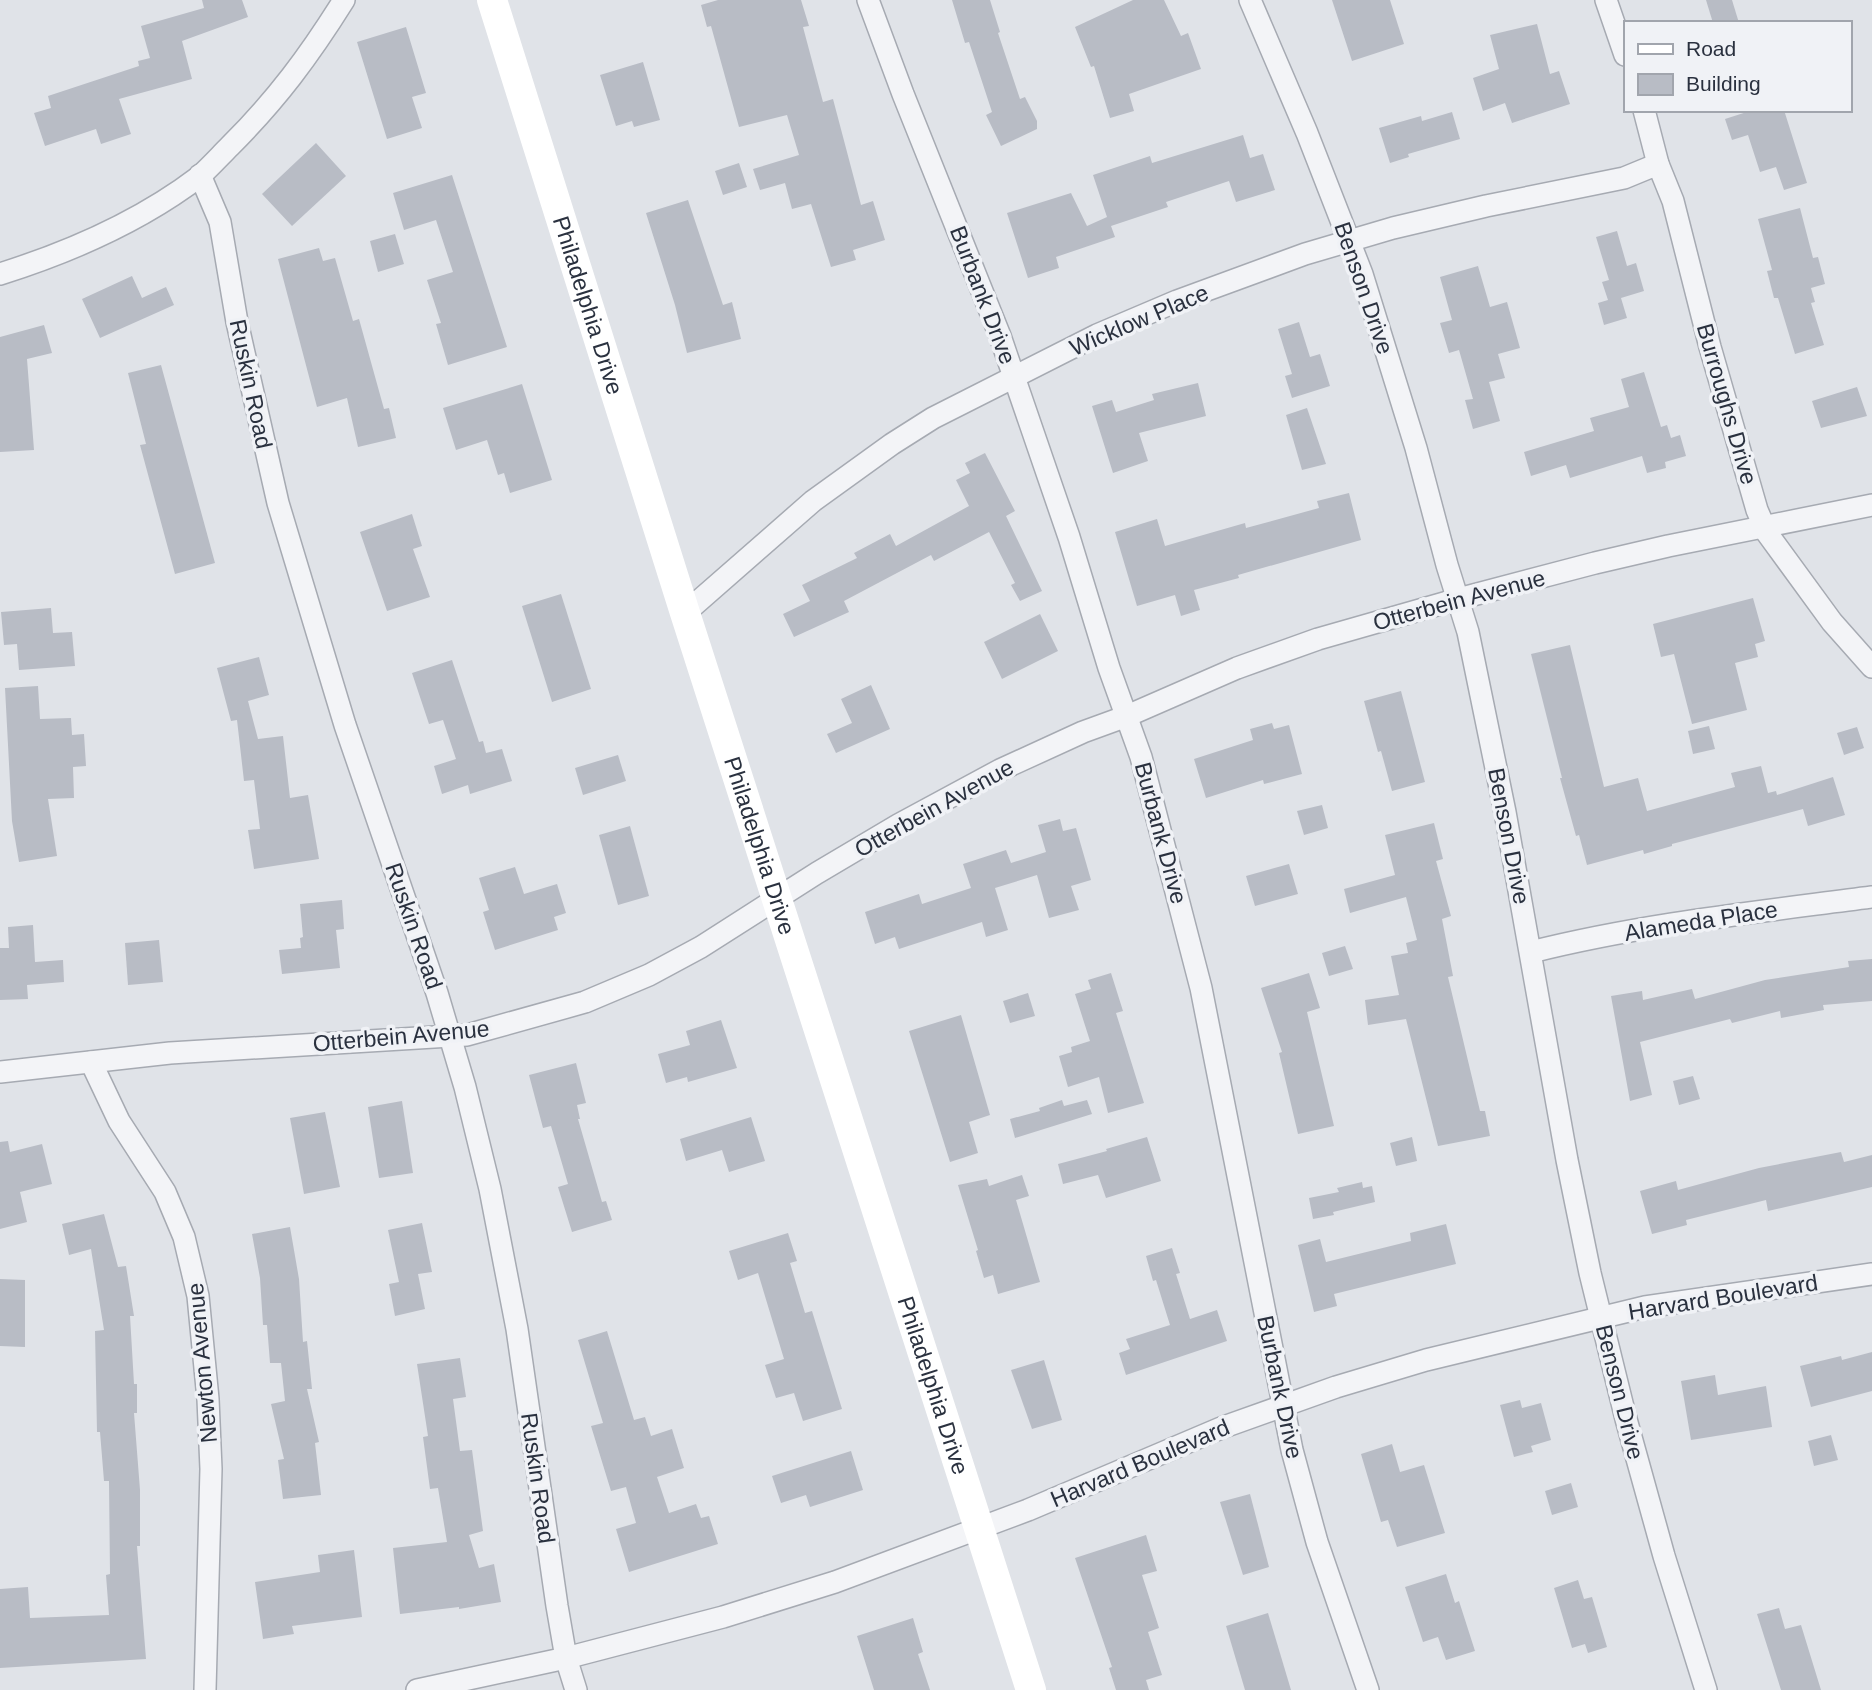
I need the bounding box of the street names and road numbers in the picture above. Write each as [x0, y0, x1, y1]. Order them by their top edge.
street label: Philadelphia Drive [548, 213, 628, 398]
street label: Benson Drive [1329, 218, 1399, 358]
street label: Burbank Drive [945, 222, 1021, 368]
street label: Wicklow Place [1066, 279, 1212, 361]
street label: Ruskin Road [225, 317, 277, 451]
street label: Burroughs Drive [1692, 321, 1762, 487]
street label: Otterbein Avenue [1370, 564, 1548, 636]
street label: Philadelphia Drive [719, 753, 800, 938]
street label: Otterbein Avenue [850, 754, 1018, 862]
street label: Burbank Drive [1130, 759, 1192, 907]
street label: Benson Drive [1483, 766, 1535, 906]
street label: Ruskin Road [380, 860, 448, 992]
street label: Alameda Place [1623, 896, 1779, 946]
street label: Otterbein Avenue [312, 1015, 490, 1057]
street label: Harvard Boulevard [1626, 1269, 1820, 1325]
street label: Newton Avenue [182, 1282, 222, 1444]
street label: Philadelphia Drive [892, 1293, 974, 1478]
street label: Burbank Drive [1252, 1313, 1308, 1461]
street label: Benson Drive [1591, 1322, 1649, 1462]
street label: Ruskin Road [516, 1411, 560, 1545]
street label: Harvard Boulevard [1047, 1414, 1233, 1512]

